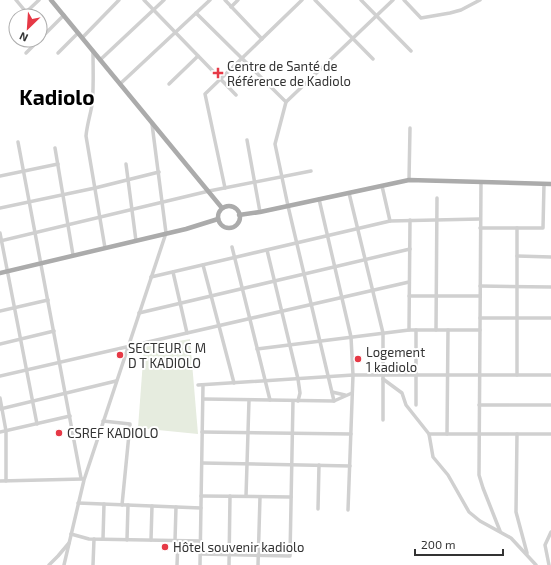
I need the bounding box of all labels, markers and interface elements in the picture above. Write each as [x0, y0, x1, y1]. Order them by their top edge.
north arrow [8, 8, 48, 48]
text: N [17, 30, 30, 45]
place label: Centre de Santé de Référence de Kadiolo [227, 58, 351, 89]
marker: Centre de Santé de Référence de Kadiolo [212, 67, 224, 79]
district label: Kadiolo [19, 84, 95, 109]
place label: SECTEUR C M D T KADIOLO [128, 340, 206, 371]
place label: Logement 1 kadiolo [366, 344, 425, 375]
marker: SECTEUR C M D T KADIOLO [115, 350, 125, 360]
marker: Logement 1 kadiolo [353, 354, 363, 364]
place label: CSREF KADIOLO [67, 425, 158, 441]
marker: CSREF KADIOLO [54, 428, 64, 438]
scale bar [415, 531, 503, 557]
text: 200 m [421, 537, 455, 551]
place label: Hôtel souvenir kadiolo [173, 539, 304, 555]
marker: Hôtel souvenir kadiolo [160, 542, 170, 552]

